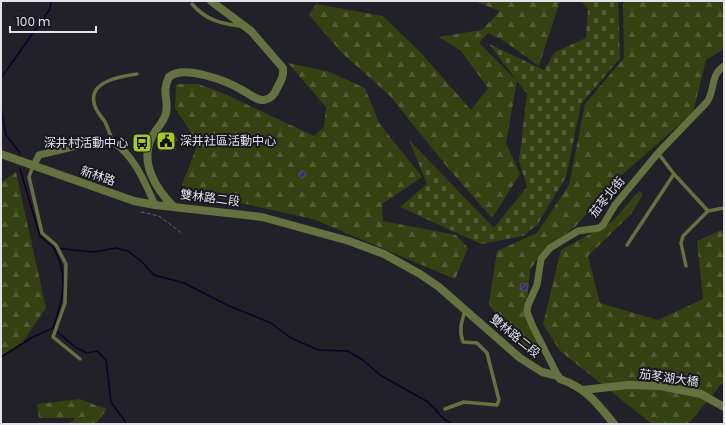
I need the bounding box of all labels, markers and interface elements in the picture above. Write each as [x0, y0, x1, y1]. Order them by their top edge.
scale bar [10, 8, 96, 34]
text: 100 m [16, 13, 50, 30]
public building icon: 深井社區活動中心 [155, 130, 177, 152]
bus stop icon: 深井村活動中心 [131, 132, 153, 154]
place label: 深井社區活動中心 [180, 132, 276, 149]
place label: 深井村活動中心 [44, 134, 128, 151]
street label: 新林路 [78, 162, 118, 189]
street label: 茄苳北街 [585, 173, 628, 221]
street label: 雙林路二段 [179, 185, 241, 210]
street label: 雙林路二段 [487, 310, 544, 361]
street label: 茄苳湖大橋 [638, 365, 700, 390]

